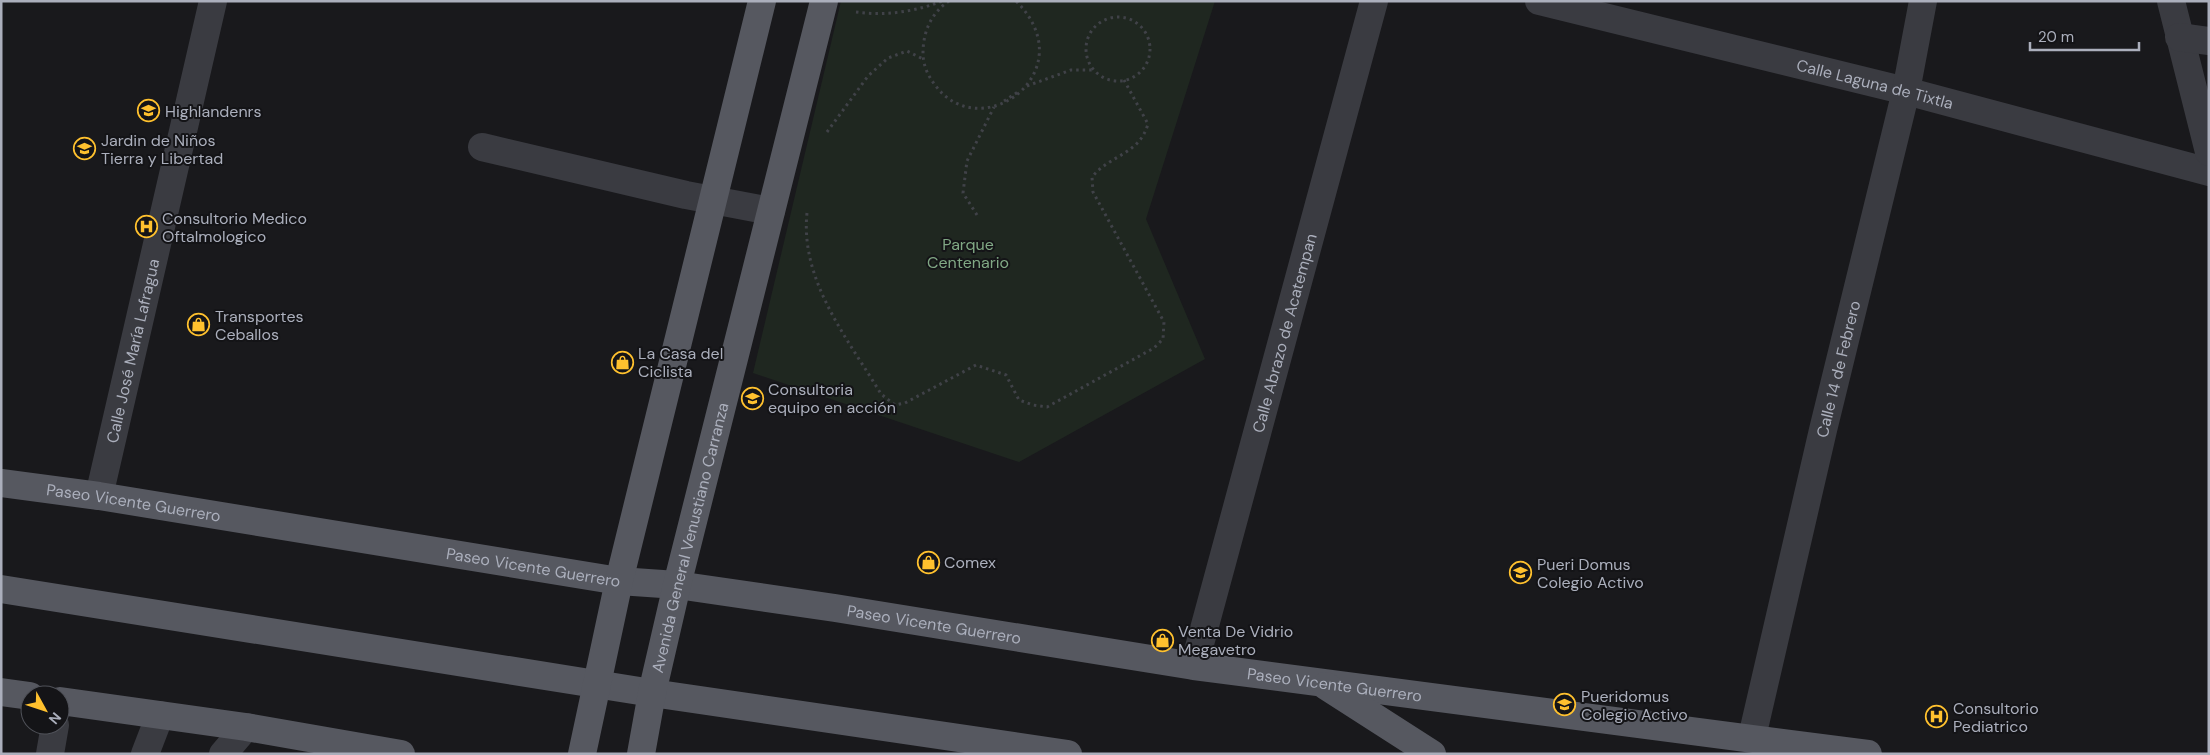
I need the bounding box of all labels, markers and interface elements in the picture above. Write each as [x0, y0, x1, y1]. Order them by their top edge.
scale bar [2030, 20, 2139, 52]
text: 20 m [2038, 27, 2074, 47]
street label: Calle Laguna de Tixtla [1794, 55, 1956, 114]
school or university icon: Highlandenrs [137, 99, 161, 123]
place label: Highlandenrs [165, 101, 262, 122]
place label: Jardin de Niños Tierra y Libertad [101, 130, 223, 169]
school or university icon: Jardin de Niños Tierra y Libertad [73, 137, 97, 161]
place label: Consultorio Medico Oftalmologico [162, 208, 307, 247]
hospital icon: Consultorio Medico Oftalmologico [134, 215, 158, 239]
street label: Calle Abrazo de Acatempan [1248, 231, 1322, 435]
park label: Parque Centenario [927, 234, 1009, 273]
street label: Calle José María Lafragua [102, 257, 164, 445]
street label: Calle 14 de Febrero [1812, 298, 1865, 440]
place label: Transportes Ceballos [215, 306, 304, 345]
shop icon: Transportes Ceballos [187, 313, 211, 337]
place label: La Casa del Ciclista [638, 343, 723, 382]
shop icon: La Casa del Ciclista [610, 350, 634, 374]
place label: Consultoria equipo en acción [768, 379, 896, 418]
school or university icon: Consultoria equipo en acción [740, 386, 764, 410]
street label: Avenida General Venustiano Carranza [647, 400, 734, 675]
street label: Paseo Vicente Guerrero [45, 479, 222, 527]
street label: Paseo Vicente Guerrero [445, 543, 622, 592]
shop icon: Comex [916, 550, 940, 574]
place label: Comex [944, 552, 996, 573]
place label: Pueri Domus Colegio Activo [1537, 554, 1644, 593]
school or university icon: Pueri Domus Colegio Activo [1509, 561, 1533, 585]
street label: Paseo Vicente Guerrero [845, 600, 1023, 649]
place label: Venta De Vidrio Megavetro [1178, 621, 1293, 660]
shop icon: Venta De Vidrio Megavetro [1150, 628, 1174, 652]
street label: Paseo Vicente Guerrero [1246, 663, 1423, 707]
north arrow [20, 685, 70, 735]
place label: Pueridomus Colegio Activo [1581, 686, 1688, 725]
school or university icon: Pueridomus Colegio Activo [1553, 693, 1577, 717]
place label: Consultorio Pediatrico [1953, 698, 2039, 737]
hospital icon: Consultorio Pediatrico [1925, 705, 1949, 729]
text: N [45, 709, 65, 728]

